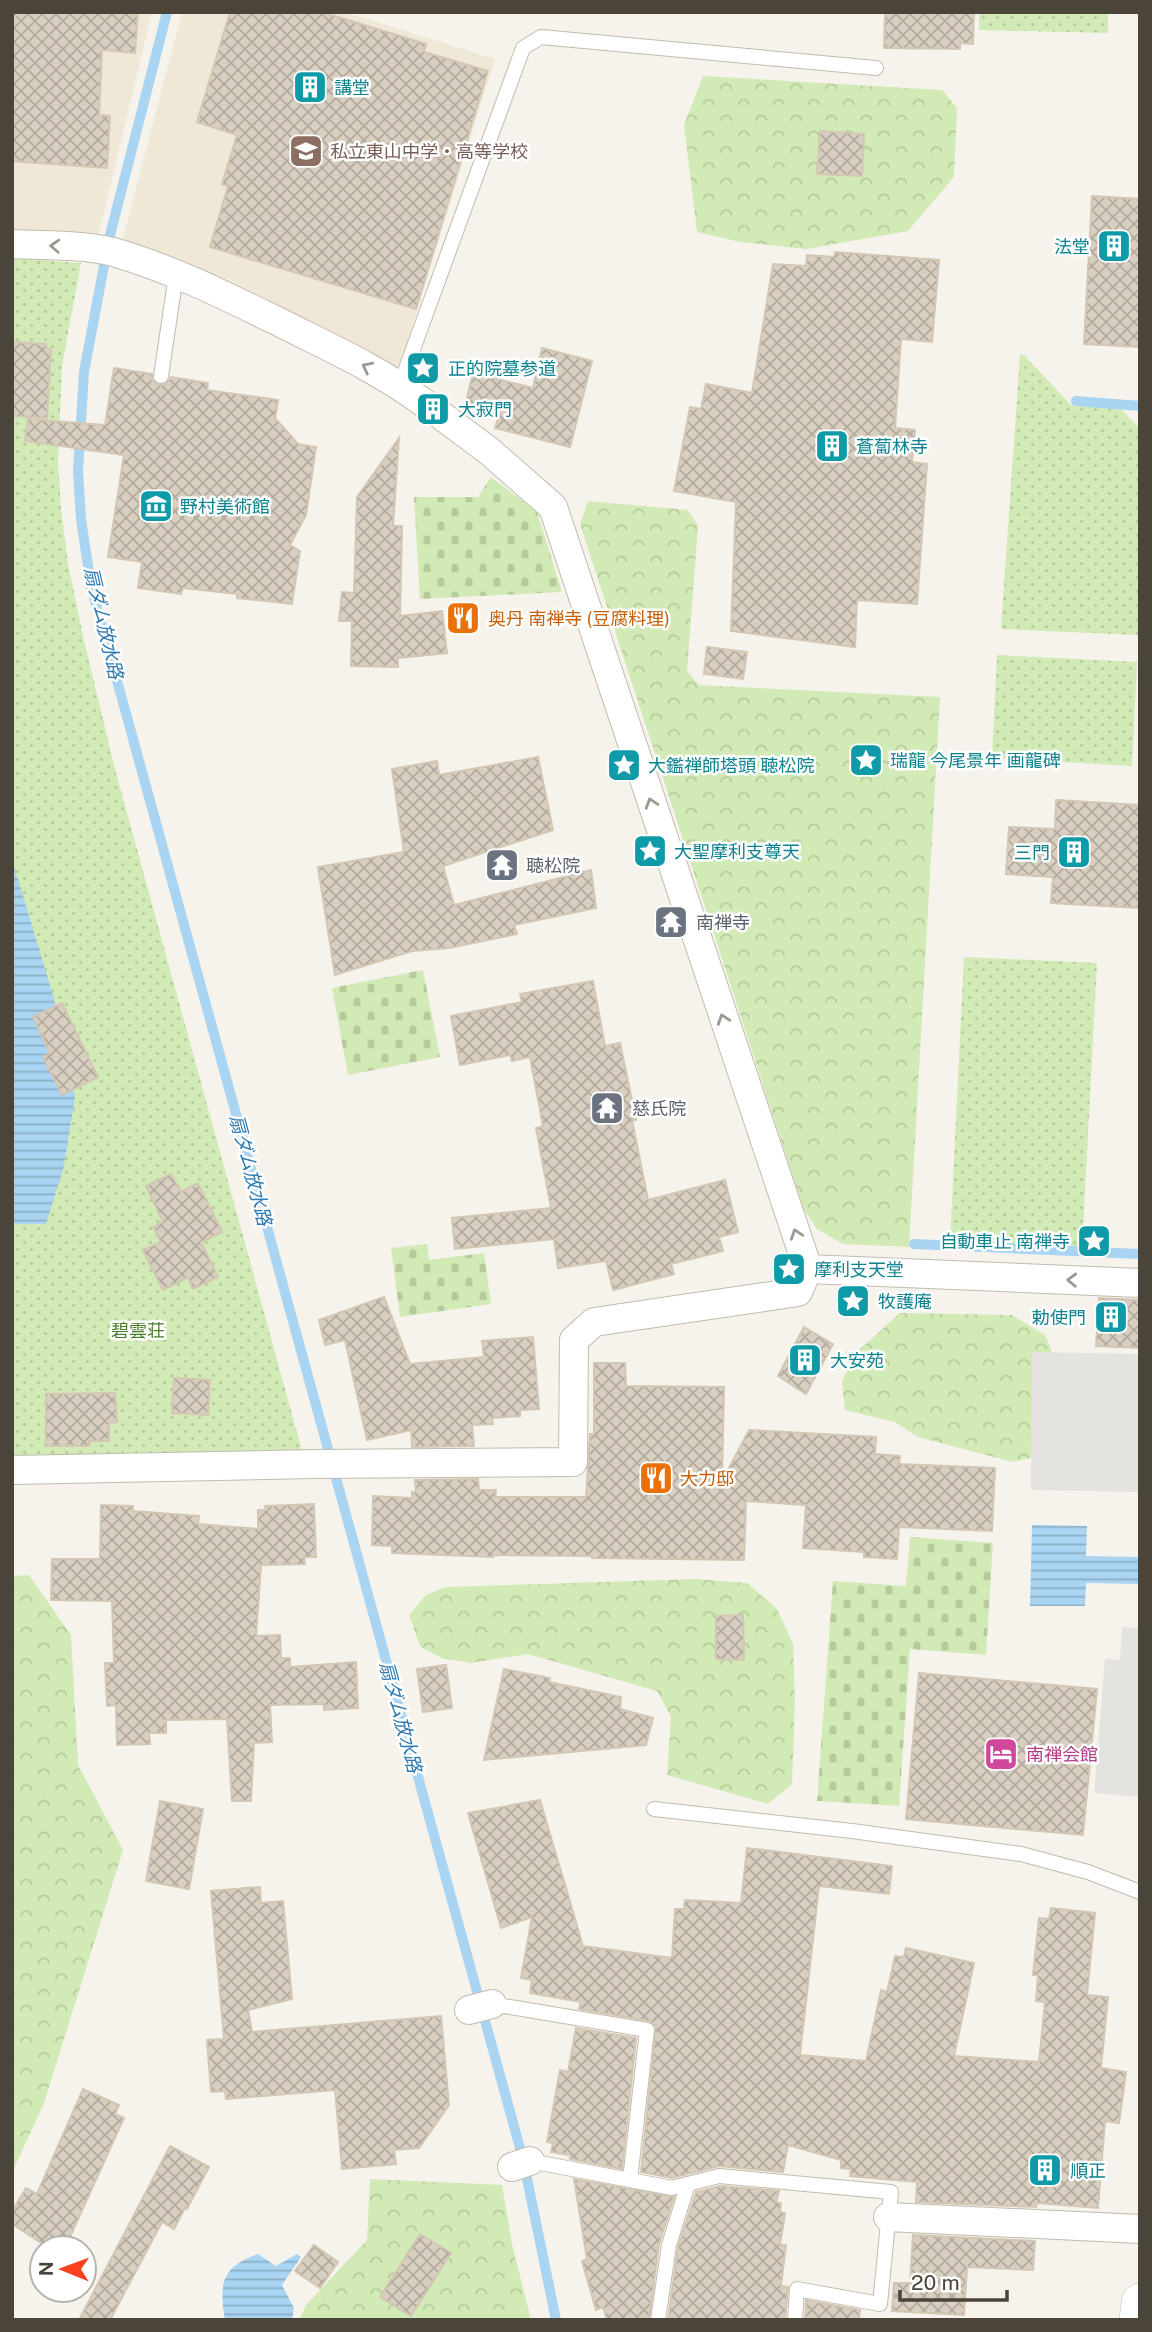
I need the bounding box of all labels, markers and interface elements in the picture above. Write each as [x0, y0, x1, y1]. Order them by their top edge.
building icon: 講堂 [291, 68, 329, 106]
place label: 講堂 [334, 77, 370, 98]
school or university icon: 私立東山中学・高等学校 [287, 132, 325, 170]
place label: 私立東山中学・高等学校 [330, 141, 528, 162]
building icon: 法堂 [1095, 227, 1133, 265]
place label: 法堂 [1054, 236, 1090, 257]
one-way arrow [49, 239, 60, 254]
place icon: 正的院墓参道 [404, 349, 442, 387]
place label: 正的院墓参道 [448, 358, 556, 379]
one-way arrow [362, 361, 374, 375]
building icon: 大寂門 [414, 390, 452, 428]
place label: 大寂門 [458, 399, 512, 420]
building icon: 蒼蔔林寺 [813, 427, 851, 465]
place label: 蒼蔔林寺 [856, 436, 928, 457]
museum icon: 野村美術館 [137, 487, 175, 525]
place label: 野村美術館 [180, 496, 270, 517]
water label: 扇ダム放水路 [80, 565, 128, 683]
restaurant icon: 奥丹 南禅寺 (豆腐料理) [444, 599, 482, 637]
place label: 奥丹 南禅寺 (豆腐料理) [488, 608, 670, 629]
place icon: 瑞龍 今尾景年 画龍碑 [847, 741, 885, 779]
place icon: 大鑑禅師塔頭 聴松院 [605, 746, 643, 784]
place label: 瑞龍 今尾景年 画龍碑 [890, 750, 1061, 771]
place label: 大鑑禅師塔頭 聴松院 [648, 755, 814, 776]
one-way arrow [645, 797, 659, 810]
place icon: 大聖摩利支尊天 [631, 832, 669, 870]
building icon: 三門 [1055, 833, 1093, 871]
place label: 大聖摩利支尊天 [674, 841, 800, 862]
place label: 三門 [1014, 842, 1050, 863]
temple icon: 聴松院 [483, 846, 521, 884]
place label: 聴松院 [526, 855, 580, 876]
temple icon: 南禅寺 [652, 903, 690, 941]
place label: 南禅寺 [696, 912, 750, 933]
one-way arrow [717, 1013, 732, 1025]
temple icon: 慈氏院 [588, 1089, 626, 1127]
place label: 慈氏院 [632, 1098, 686, 1119]
water label: 扇ダム放水路 [226, 1112, 277, 1230]
place icon: 自動車止 南禅寺 [1075, 1222, 1113, 1260]
one-way arrow [790, 1229, 804, 1241]
place label: 自動車止 南禅寺 [940, 1231, 1070, 1252]
place icon: 摩利支天堂 [770, 1250, 808, 1288]
place label: 摩利支天堂 [814, 1259, 904, 1280]
one-way arrow [1066, 1273, 1077, 1288]
place icon: 牧護庵 [834, 1282, 872, 1320]
place label: 牧護庵 [878, 1291, 932, 1312]
building icon: 勅使門 [1092, 1298, 1130, 1336]
place label: 勅使門 [1031, 1307, 1086, 1328]
park label: 碧雲荘 [111, 1320, 165, 1341]
building icon: 大安苑 [786, 1341, 824, 1379]
place label: 大安苑 [830, 1350, 884, 1371]
restaurant icon: 大力邸 [637, 1459, 675, 1497]
place label: 大力邸 [680, 1468, 734, 1489]
water label: 扇ダム放水路 [376, 1659, 427, 1777]
hotel icon: 南禅会館 [982, 1735, 1020, 1773]
place label: 南禅会館 [1026, 1744, 1098, 1765]
building icon: 順正 [1026, 2151, 1064, 2189]
place label: 順正 [1070, 2160, 1106, 2181]
north arrow [28, 2234, 98, 2304]
scale bar [900, 2258, 1007, 2302]
text: N [35, 2261, 57, 2276]
text: 20 m [911, 2270, 960, 2295]

